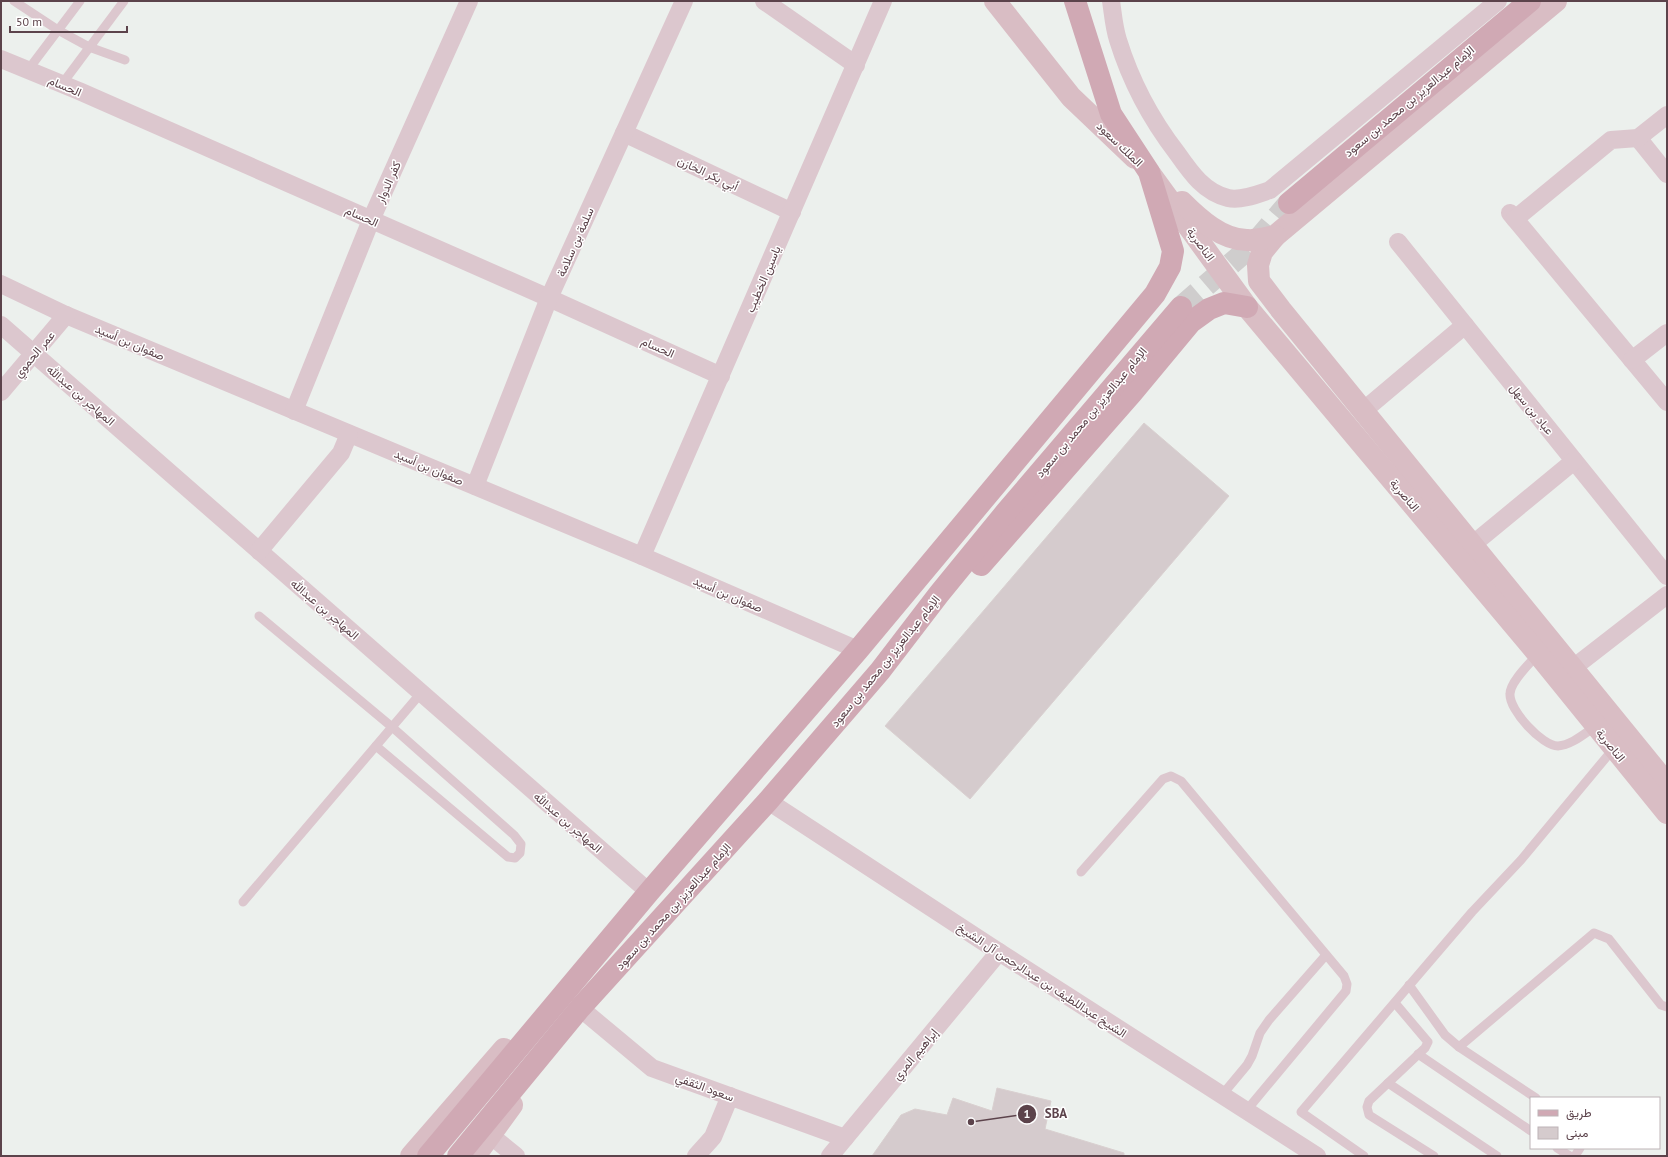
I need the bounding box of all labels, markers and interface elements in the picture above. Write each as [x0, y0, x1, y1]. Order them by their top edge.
scale bar [10, 8, 127, 34]
text: 50 m [16, 14, 42, 29]
street label: الإمام عبدالعزيز بن محمد بن سعود [1341, 42, 1478, 161]
street label: الحسام [46, 72, 84, 101]
street label: الملك سعود [1093, 118, 1146, 170]
street label: أبي بكر الخازن [674, 152, 741, 196]
street label: كفر الدوار [372, 159, 405, 206]
street label: الحسام [343, 202, 381, 231]
street label: سلمة بن سلامة [553, 205, 598, 279]
street label: الناصرية [1183, 224, 1218, 264]
street label: ياسين الخطيب [742, 243, 785, 315]
street label: صفوان بن أسيد [93, 321, 167, 364]
street label: عمر الحموي [10, 328, 60, 382]
street label: الحسام [639, 333, 677, 362]
street label: الإمام عبدالعزيز بن محمد بن سعود [1032, 344, 1151, 481]
street label: المهاجر بن عبدالله [43, 361, 118, 429]
street label: عباد بن سهل [1506, 380, 1557, 438]
street label: صفوان بن أسيد [392, 446, 466, 489]
street label: الناصرية [1386, 476, 1423, 515]
street label: صفوان بن أسيد [691, 573, 765, 616]
street label: المهاجر بن عبدالله [287, 575, 362, 643]
street label: الإمام عبدالعزيز بن محمد بن سعود [827, 592, 944, 731]
street label: الناصرية [1592, 725, 1629, 765]
street label: المهاجر بن عبدالله [530, 788, 605, 856]
street label: الإمام عبدالعزيز بن محمد بن سعود [612, 840, 735, 973]
street label: الشيخ عبداللطيف بن عبدالرحمن آل الشيخ [953, 919, 1130, 1042]
street label: إبراهيم المري [889, 1025, 943, 1085]
street label: سعود الثقفي [673, 1069, 736, 1107]
legend [1530, 1097, 1660, 1149]
callout: SBA [1017, 1101, 1075, 1126]
text: SBA [1045, 1105, 1067, 1122]
text: طريق [1566, 1105, 1592, 1121]
text: 1 [1024, 1106, 1030, 1121]
text: مبنى [1566, 1125, 1588, 1141]

